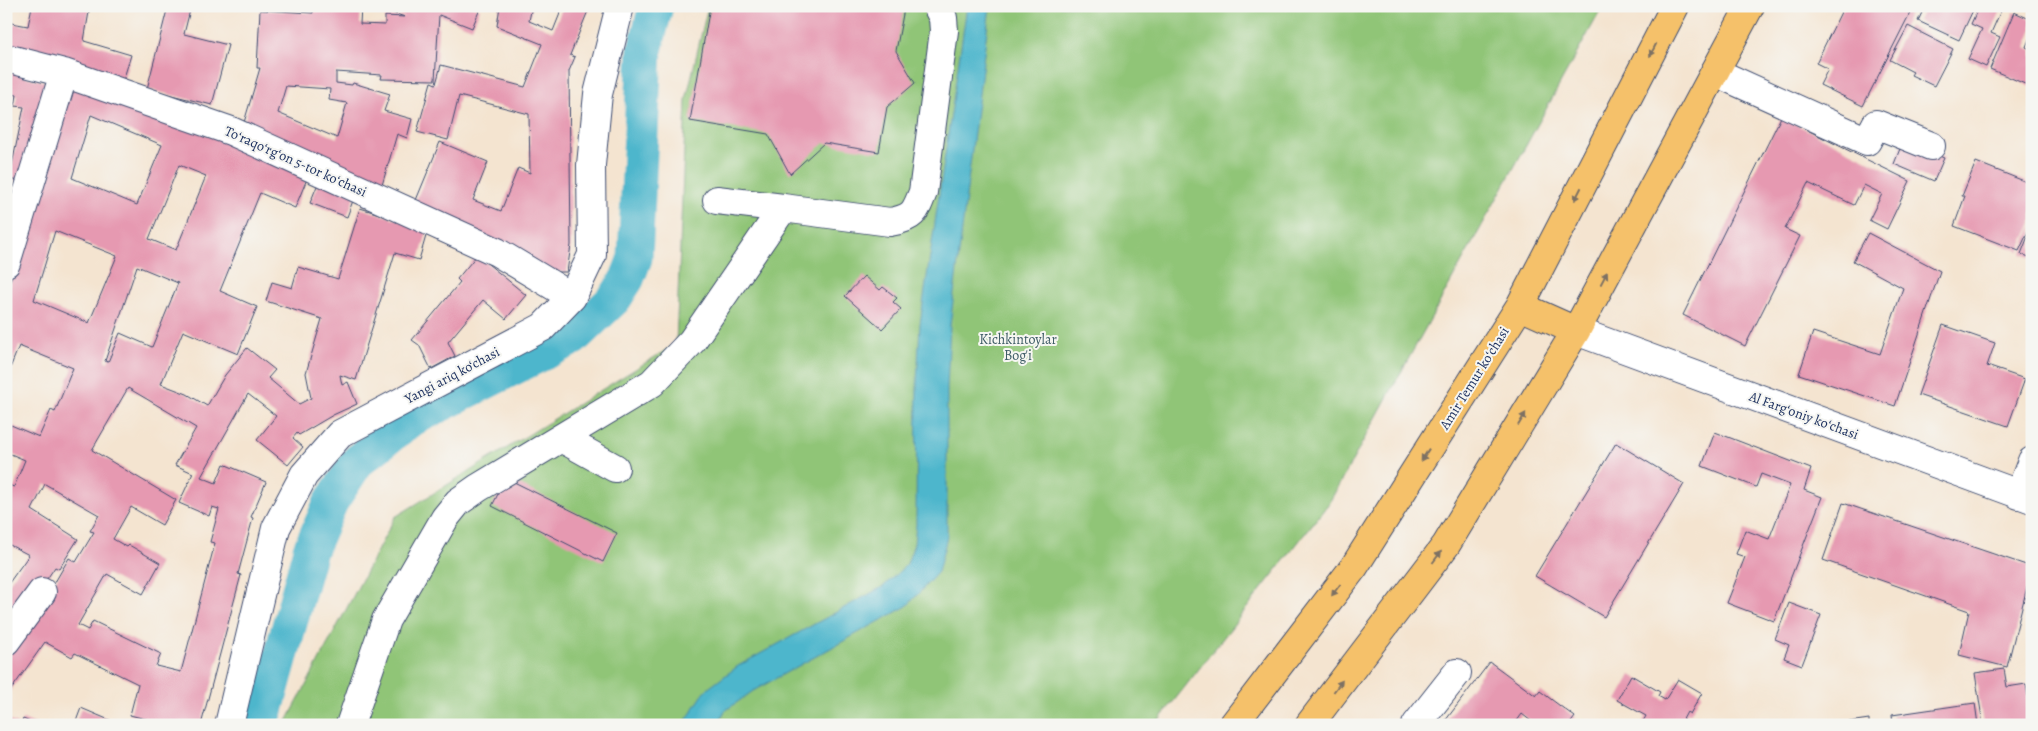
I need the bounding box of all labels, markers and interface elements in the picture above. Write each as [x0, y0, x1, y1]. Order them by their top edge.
one-way arrow [1649, 42, 1657, 57]
street label: Toʻraqoʻrgʻon 5-tor koʻchasi [222, 122, 370, 201]
one-way arrow [1574, 187, 1582, 201]
one-way arrow [1600, 271, 1608, 285]
street label: Amir Temur koʻchasi [1435, 323, 1514, 434]
park label: Kichkintoylar Bog'i [979, 330, 1057, 365]
street label: Yangi ariq ko‘chasi [400, 342, 503, 409]
street label: Al Fargʻoniy koʻchasi [1745, 386, 1861, 444]
one-way arrow [1518, 412, 1527, 425]
one-way arrow [1420, 448, 1430, 461]
one-way arrow [1432, 550, 1442, 564]
one-way arrow [1331, 583, 1341, 597]
one-way arrow [1333, 680, 1344, 693]

